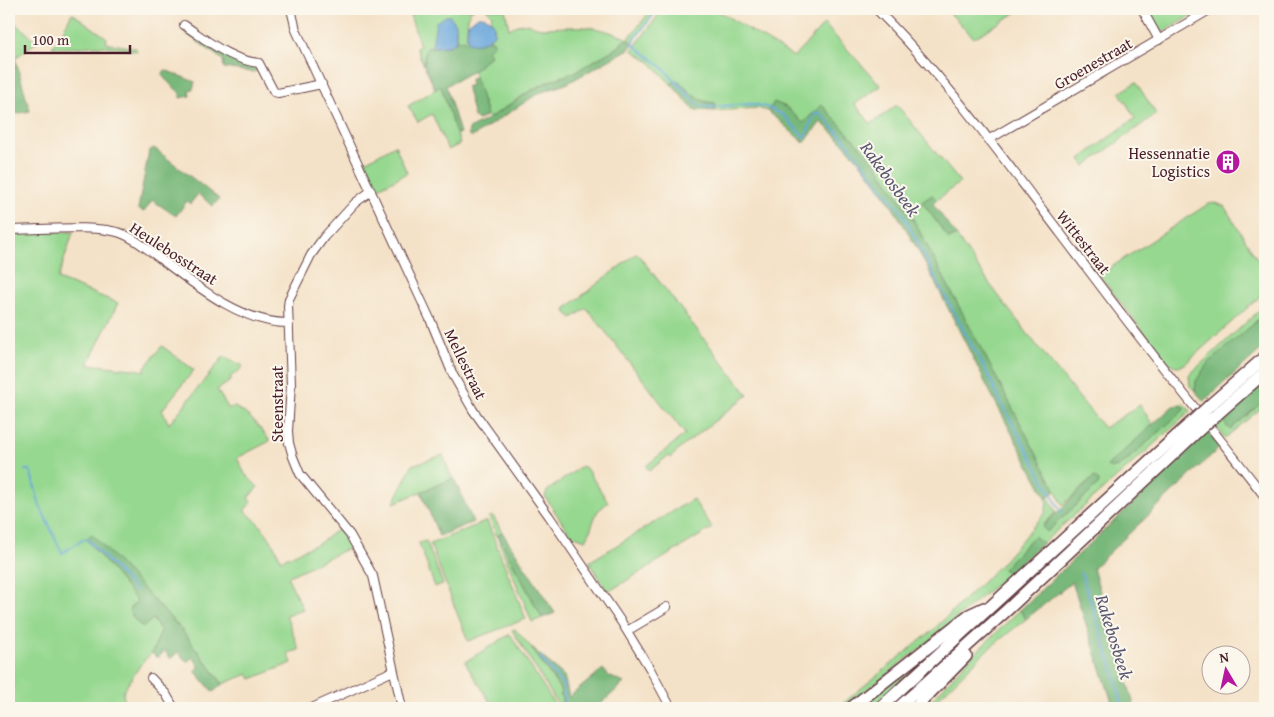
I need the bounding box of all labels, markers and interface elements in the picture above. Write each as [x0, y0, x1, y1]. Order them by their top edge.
scale bar [25, 22, 130, 54]
text: 100 m [32, 29, 70, 50]
street label: Groenestraat [1049, 31, 1137, 95]
water label: Rakebosbeek [853, 135, 927, 223]
place label: Hessennatie Logistics [1128, 141, 1210, 183]
building icon: Hessennatie Logistics [1215, 149, 1241, 175]
street label: Wittestraat [1051, 205, 1117, 280]
street label: Heulebosstraat [125, 215, 223, 291]
street label: Mellestraat [438, 324, 494, 404]
street label: Steenstraat [265, 365, 289, 442]
water label: Rakebosbeek [1089, 590, 1140, 683]
north arrow [1202, 644, 1252, 694]
text: N [1218, 646, 1231, 668]

